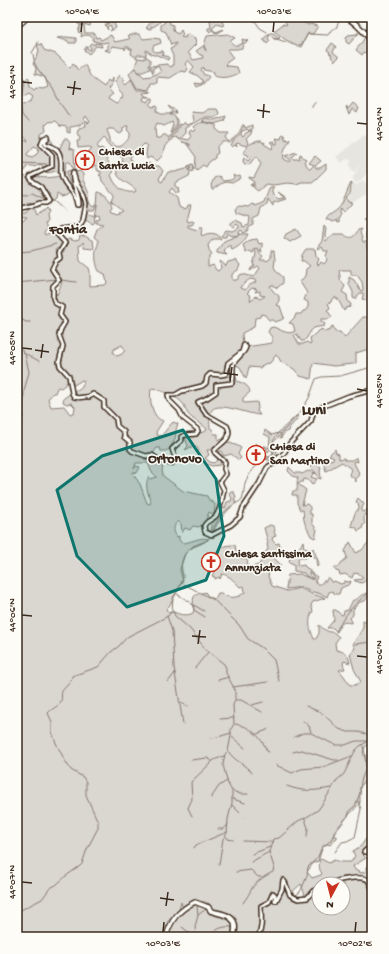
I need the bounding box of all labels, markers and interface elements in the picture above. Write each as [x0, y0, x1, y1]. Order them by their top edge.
text: 10°04'E [64, 6, 99, 18]
text: 10°03'E [256, 6, 292, 18]
text: 44°04'N [7, 65, 19, 99]
text: 44°04'N [374, 107, 386, 141]
place label: Chiesa di Santa Lucia [98, 146, 156, 174]
church icon: Chiesa di Santa Lucia [74, 149, 96, 171]
district label: Fontia [48, 222, 88, 239]
text: 44°05'N [7, 331, 19, 365]
text: 44°05'N [374, 374, 386, 408]
district label: Luni [302, 402, 327, 421]
place label: Chiesa di San Martino [269, 441, 330, 469]
church icon: Chiesa di San Martino [245, 444, 267, 466]
district label: Ortonovo [148, 451, 203, 468]
place label: Chiesa santissima Annunziata [224, 548, 313, 576]
church icon: Chiesa santissima Annunziata [200, 551, 222, 573]
text: 44°06'N [7, 598, 19, 632]
text: 44°06'N [374, 640, 386, 674]
text: 44°07'N [7, 865, 19, 899]
north arrow [311, 876, 351, 916]
text: N [326, 898, 334, 910]
text: 10°03'E [145, 938, 181, 950]
text: 10°02'E [337, 938, 373, 950]

